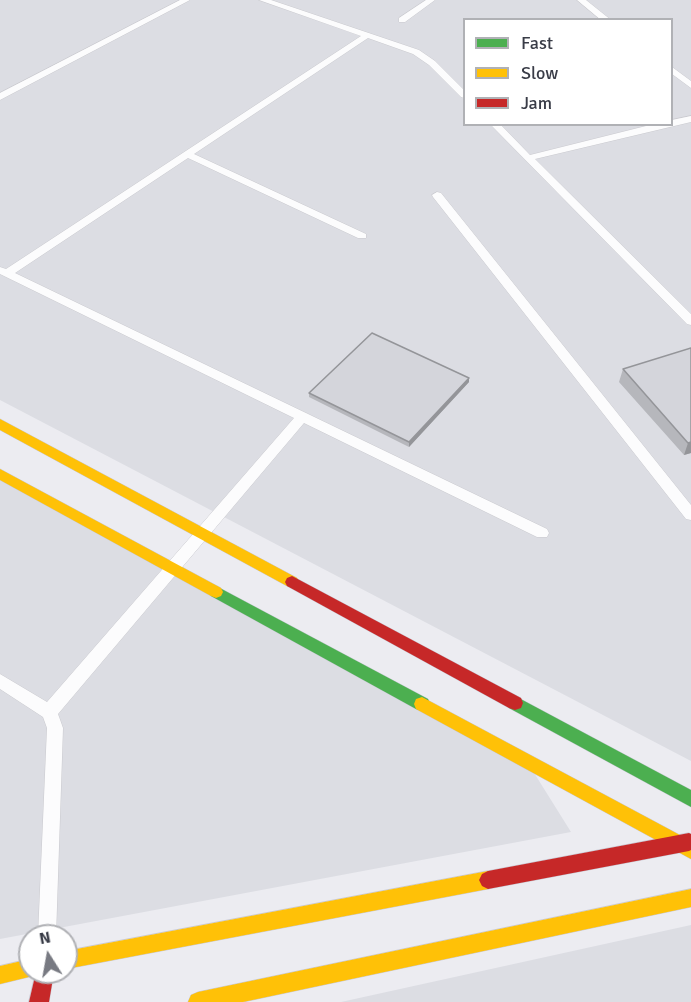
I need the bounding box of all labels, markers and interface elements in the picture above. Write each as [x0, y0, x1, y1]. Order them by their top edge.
legend [463, 18, 673, 126]
text: Fast [521, 32, 553, 54]
text: Slow [521, 62, 558, 84]
text: Jam [521, 92, 552, 114]
north arrow [18, 924, 78, 984]
text: N [38, 927, 52, 949]

